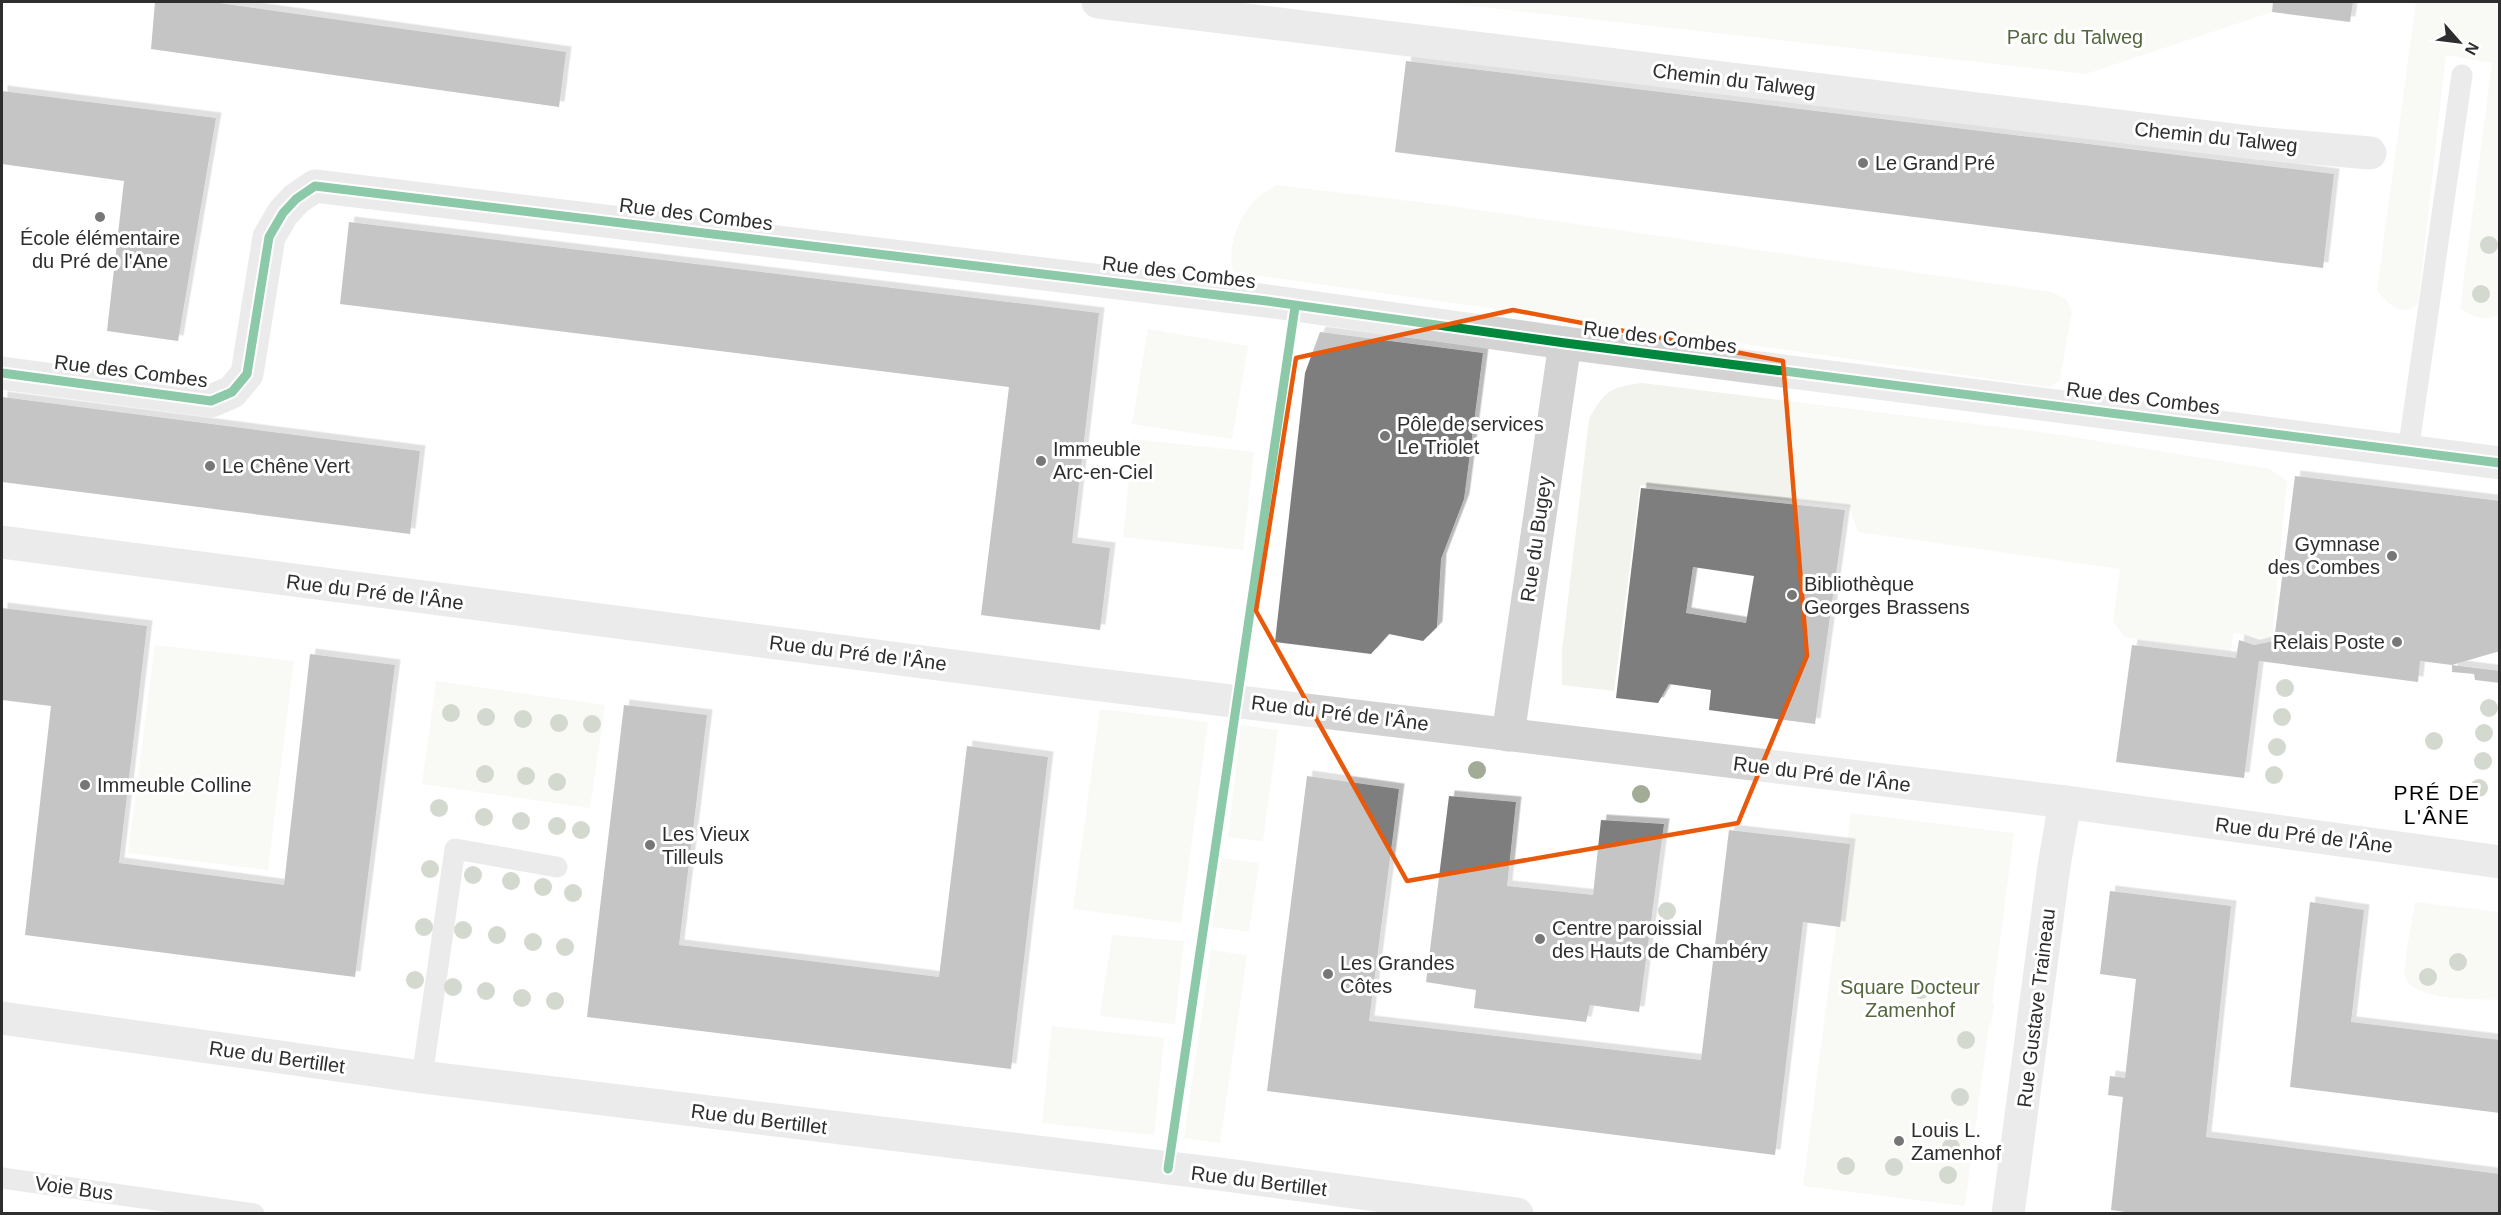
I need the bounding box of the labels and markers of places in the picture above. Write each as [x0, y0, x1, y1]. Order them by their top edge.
place label: Le Grand Pré [1875, 152, 1995, 174]
marker: Le Grand Pré [1856, 156, 1870, 170]
marker: École élémentaire du Pré de l'Ane [93, 210, 107, 224]
place label: École élémentaire du Pré de l'Ane [20, 227, 180, 272]
place label: Pôle de services Le Triolet [1397, 413, 1544, 458]
marker: Pôle de services Le Triolet [1378, 429, 1392, 443]
place label: Immeuble Arc-en-Ciel [1053, 438, 1153, 483]
marker: Immeuble Arc-en-Ciel [1034, 454, 1048, 468]
place label: Le Chêne Vert [222, 455, 350, 477]
marker: Le Chêne Vert [203, 459, 217, 473]
place label: Gymnase des Combes [2268, 533, 2380, 578]
marker: Gymnase des Combes [2385, 549, 2399, 563]
place label: Bibliothèque Georges Brassens [1804, 573, 1970, 618]
marker: Bibliothèque Georges Brassens [1785, 588, 1799, 602]
place label: Relais Poste [2273, 631, 2385, 653]
marker: Relais Poste [2390, 635, 2404, 649]
place label: Immeuble Colline [97, 774, 252, 796]
marker: Immeuble Colline [78, 778, 92, 792]
place label: Les Vieux Tilleuls [662, 823, 749, 868]
marker: Les Vieux Tilleuls [643, 838, 657, 852]
place label: Centre paroissial des Hauts de Chambéry [1552, 917, 1768, 962]
marker: Centre paroissial des Hauts de Chambéry [1533, 932, 1547, 946]
place label: Les Grandes Côtes [1340, 952, 1455, 997]
marker: Les Grandes Côtes [1321, 967, 1335, 981]
place label: Louis L. Zamenhof [1911, 1119, 2001, 1164]
marker: Louis L. Zamenhof [1892, 1134, 1906, 1148]

